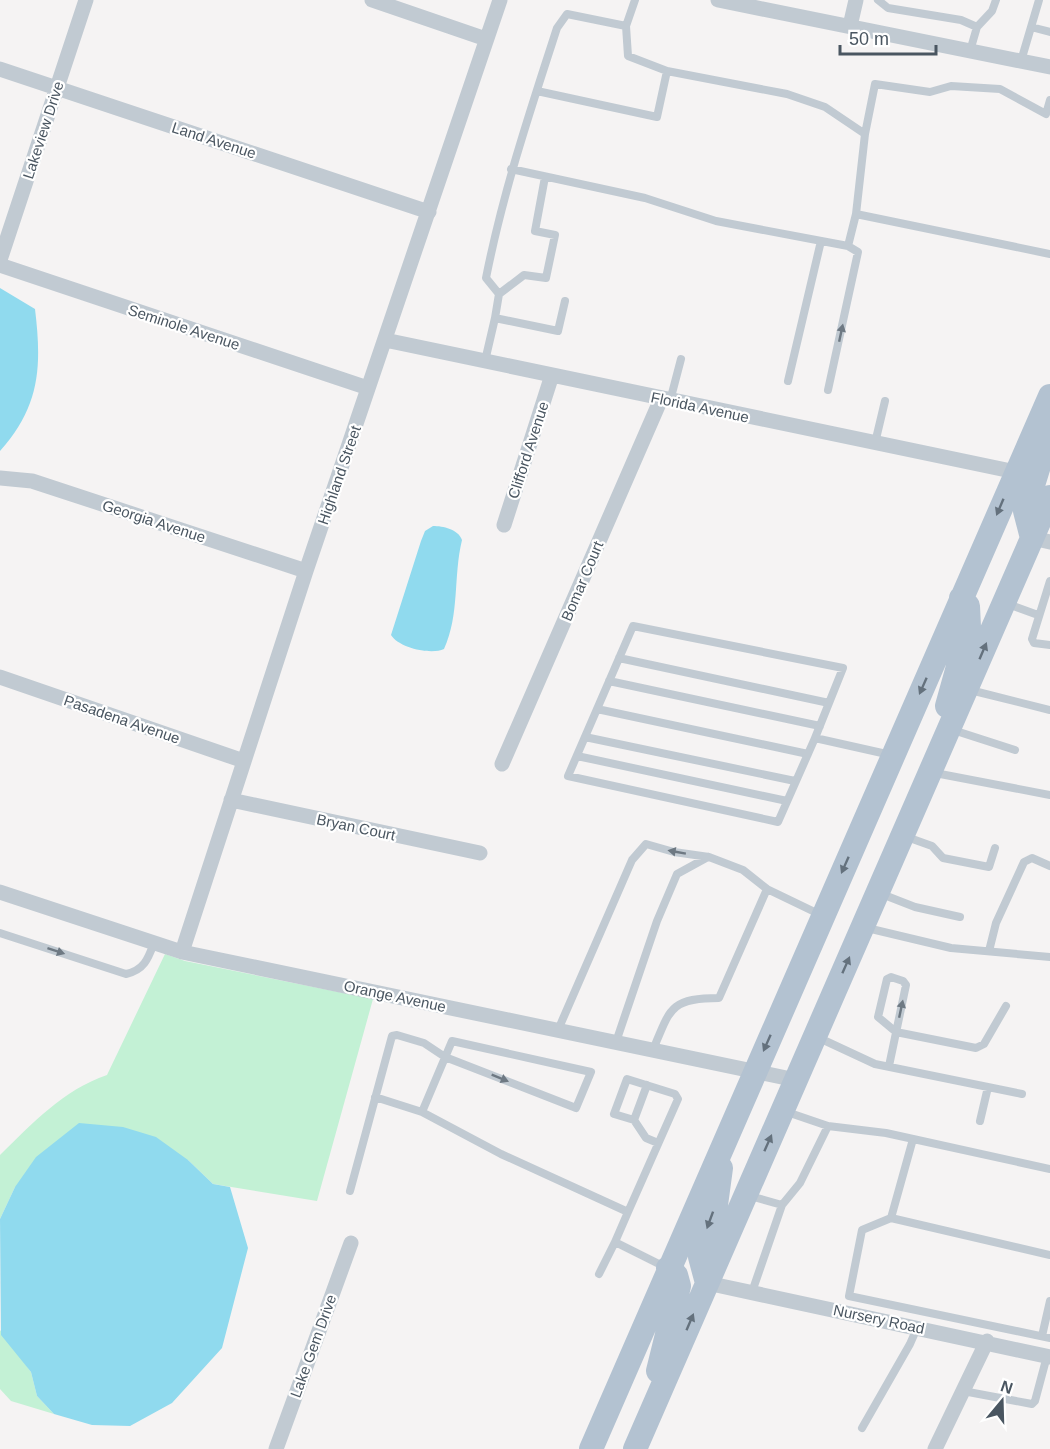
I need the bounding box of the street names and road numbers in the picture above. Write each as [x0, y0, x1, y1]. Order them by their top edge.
street label: Lakeview Drive [19, 79, 67, 181]
street label: Land Avenue [170, 118, 258, 162]
street label: Seminole Avenue [126, 301, 242, 353]
street label: Florida Avenue [649, 388, 751, 426]
street label: Clifford Avenue [504, 399, 552, 501]
street label: Highland Street [314, 423, 364, 527]
street label: Georgia Avenue [100, 496, 208, 546]
street label: Bomar Court [558, 538, 607, 623]
street label: Pasadena Avenue [62, 691, 182, 747]
street label: Bryan Court [315, 810, 398, 844]
street label: Orange Avenue [342, 977, 448, 1015]
street label: Lake Gem Drive [286, 1292, 340, 1400]
street label: Nursery Road [832, 1301, 926, 1337]

